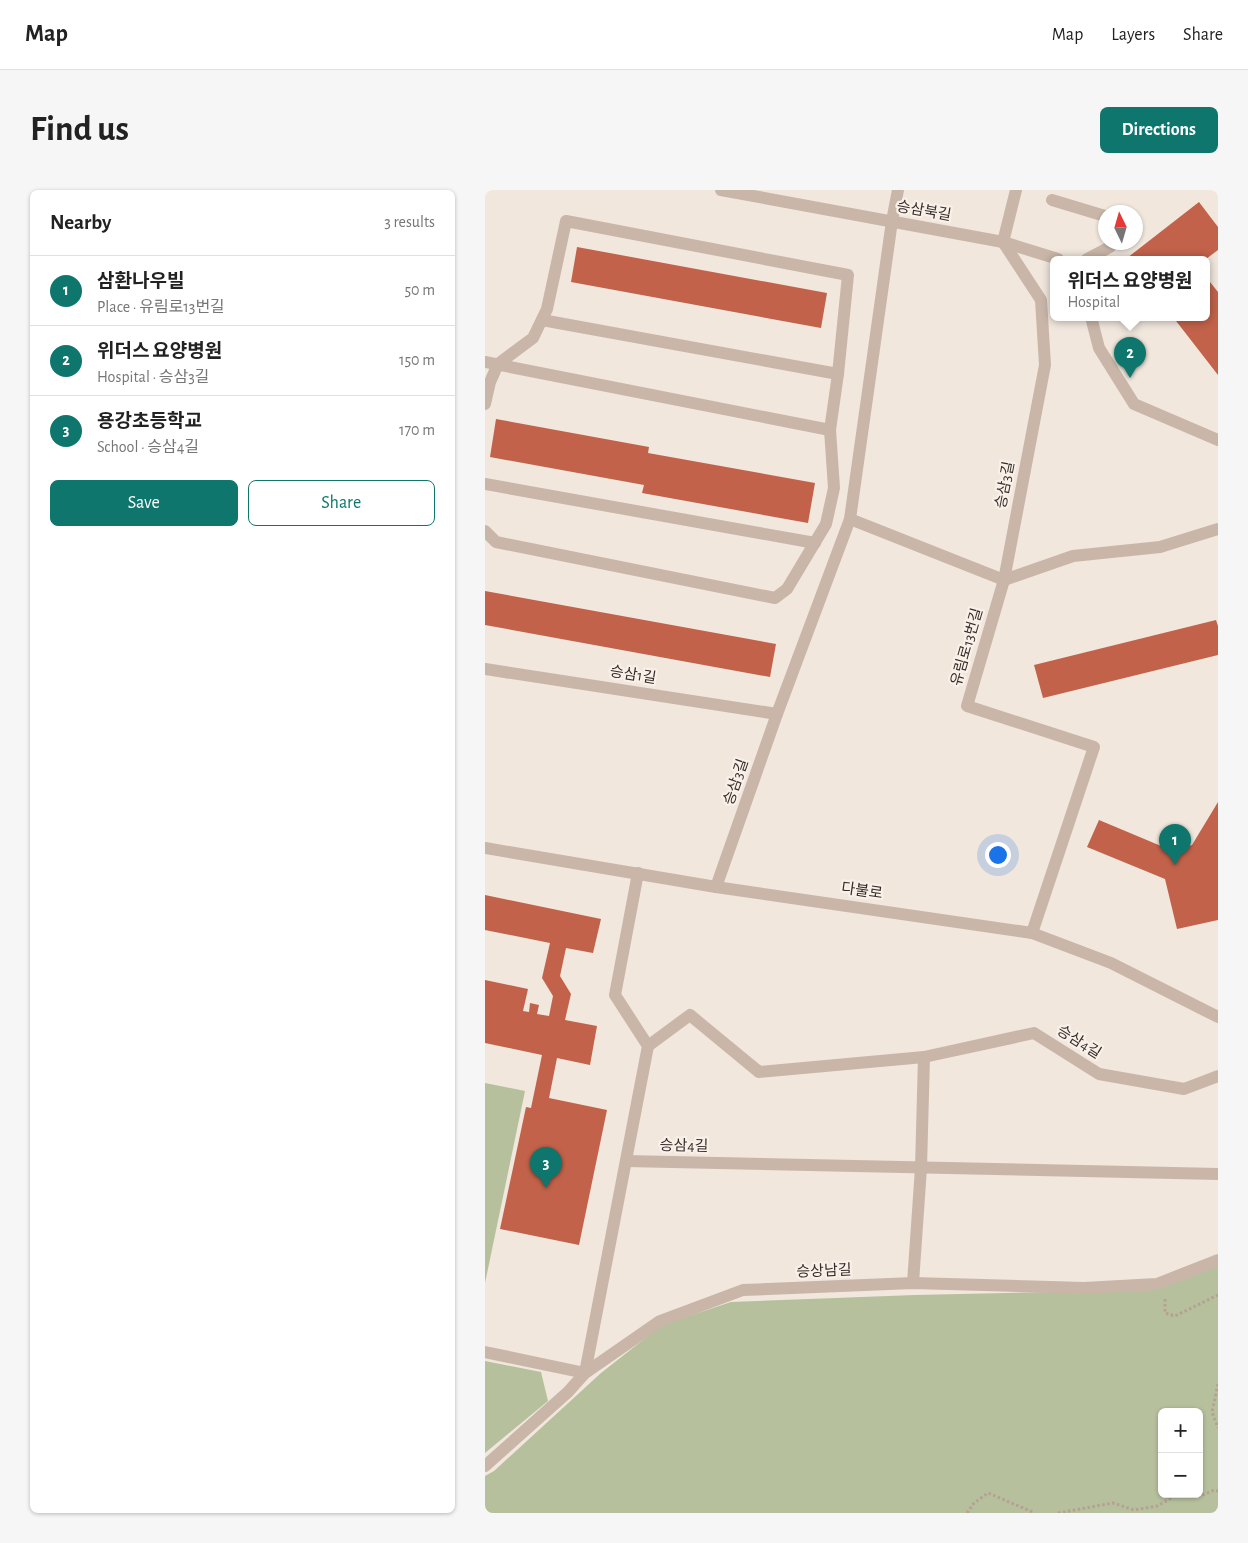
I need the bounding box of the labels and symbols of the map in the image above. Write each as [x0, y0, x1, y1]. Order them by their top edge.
street label: 승삼북길 [896, 198, 953, 223]
north arrow [1098, 205, 1143, 250]
pin: 2 [1114, 337, 1146, 378]
street label: 승삼3길 [992, 460, 1017, 510]
street label: 유림로13번길 [948, 606, 985, 688]
street label: 승삼1길 [609, 663, 657, 686]
street label: 승삼3길 [720, 757, 751, 807]
pin: 1 [1159, 824, 1191, 865]
your location [985, 842, 1011, 868]
street label: 다불로 [840, 880, 884, 901]
street label: 승삼4길 [1054, 1022, 1104, 1061]
street label: 승삼4길 [660, 1137, 708, 1154]
pin: 3 [530, 1147, 562, 1188]
street label: 승상남길 [796, 1262, 852, 1279]

